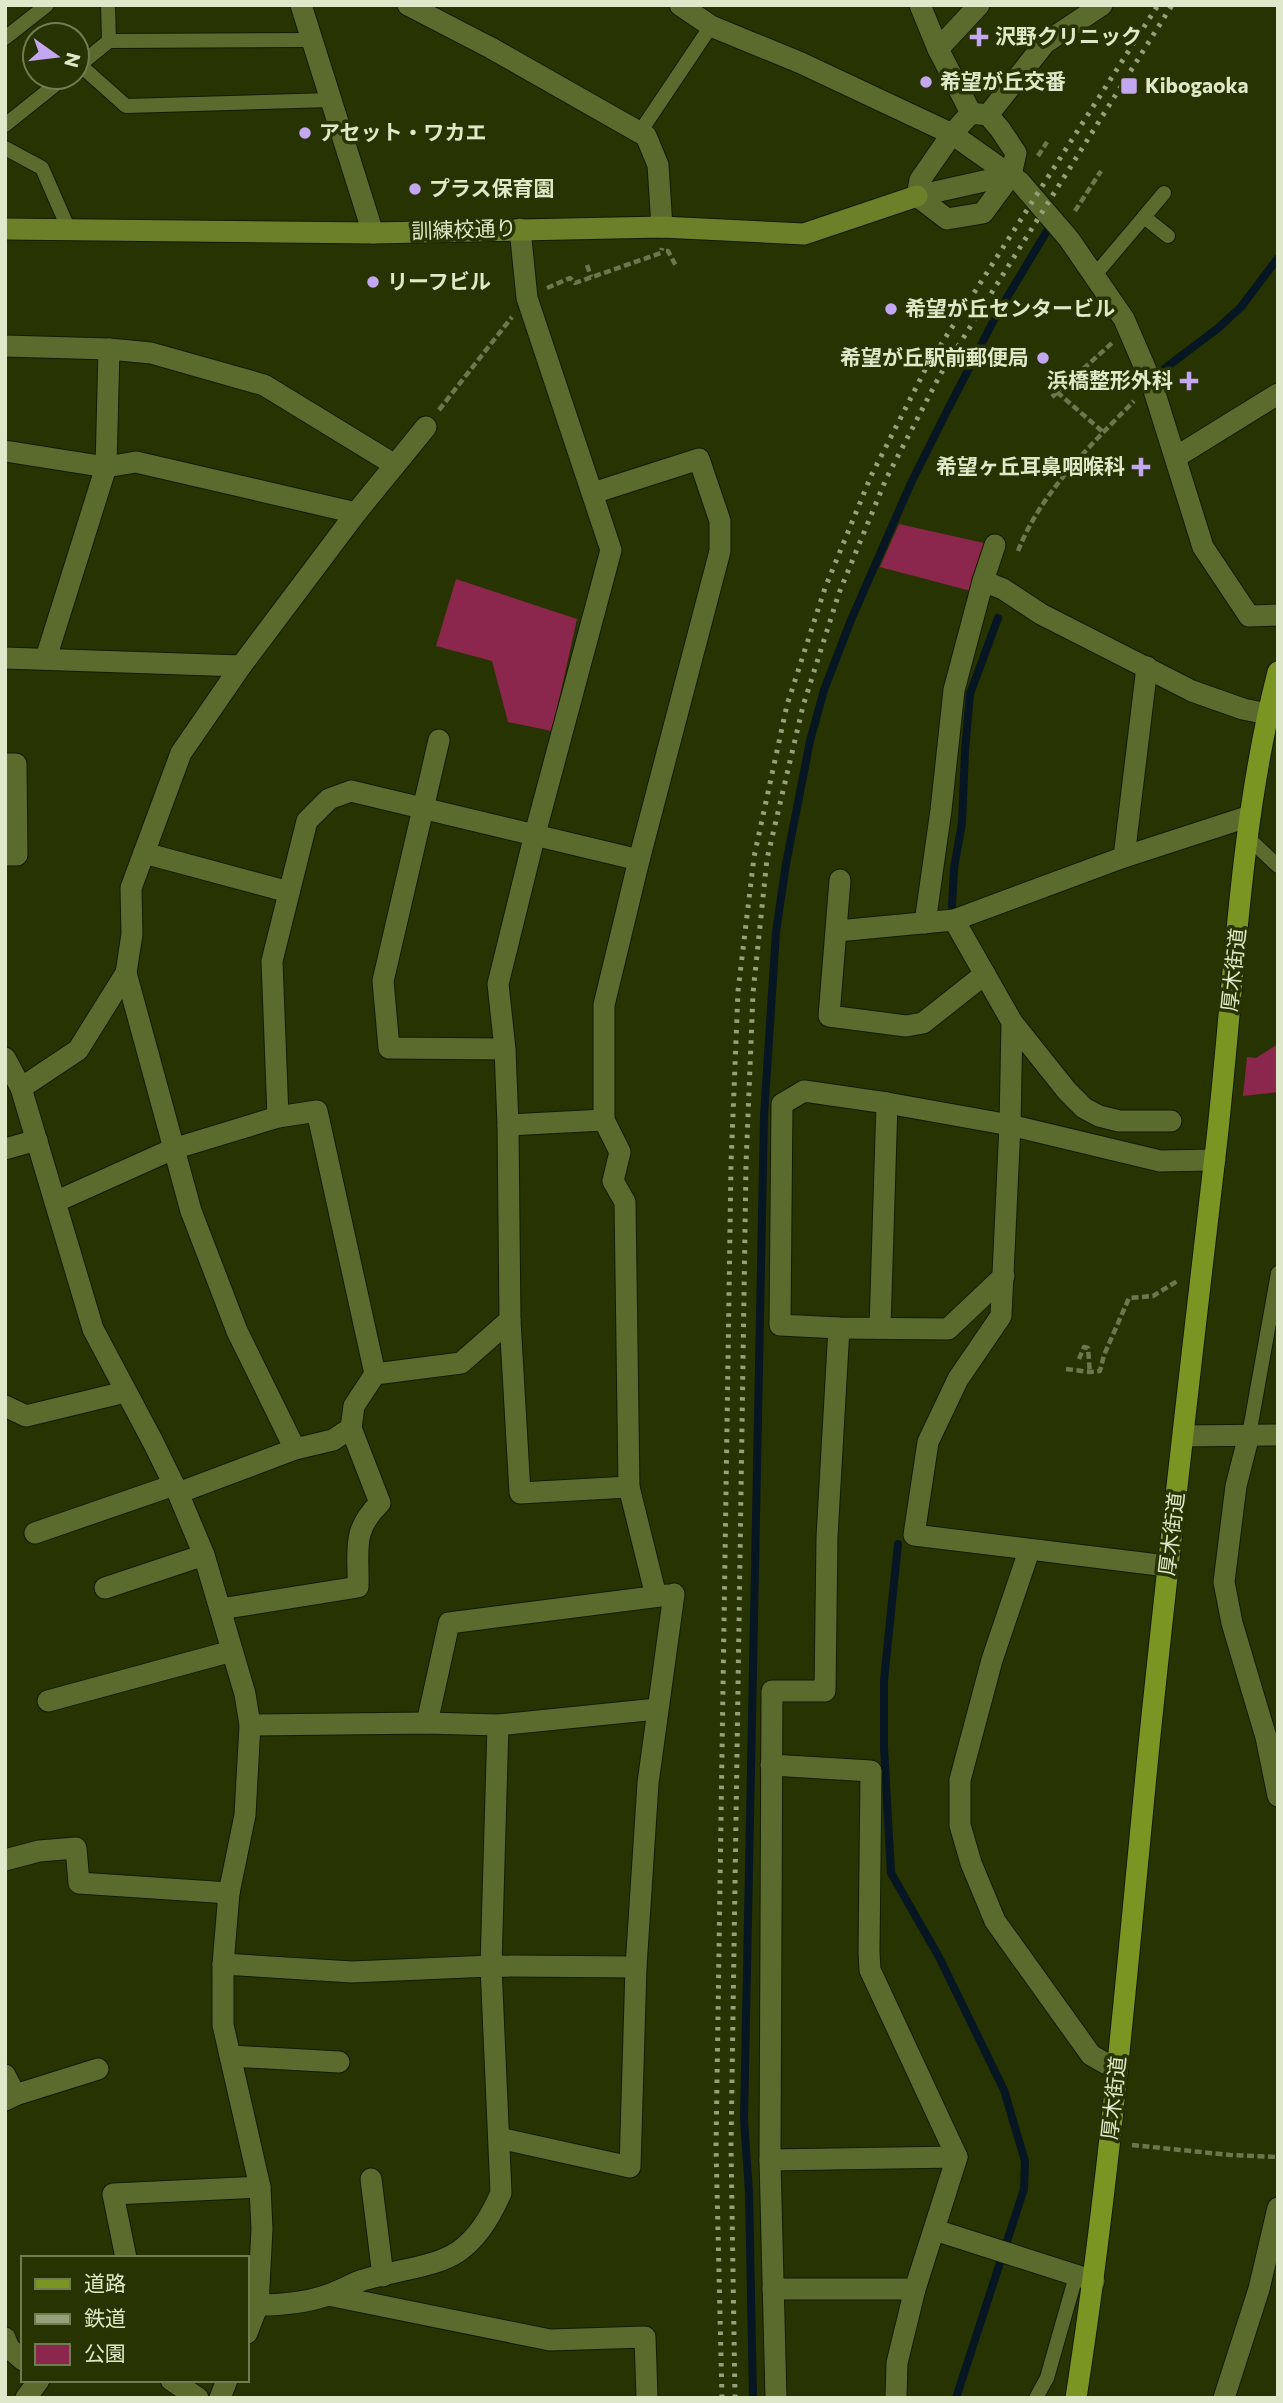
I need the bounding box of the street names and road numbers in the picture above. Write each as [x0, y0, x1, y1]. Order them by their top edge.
street label: 訓練校通り [411, 214, 517, 243]
street label: 厚木街道 [1216, 927, 1249, 1013]
street label: 厚木街道 [1153, 1491, 1188, 1577]
street label: 厚木街道 [1096, 2055, 1129, 2141]

